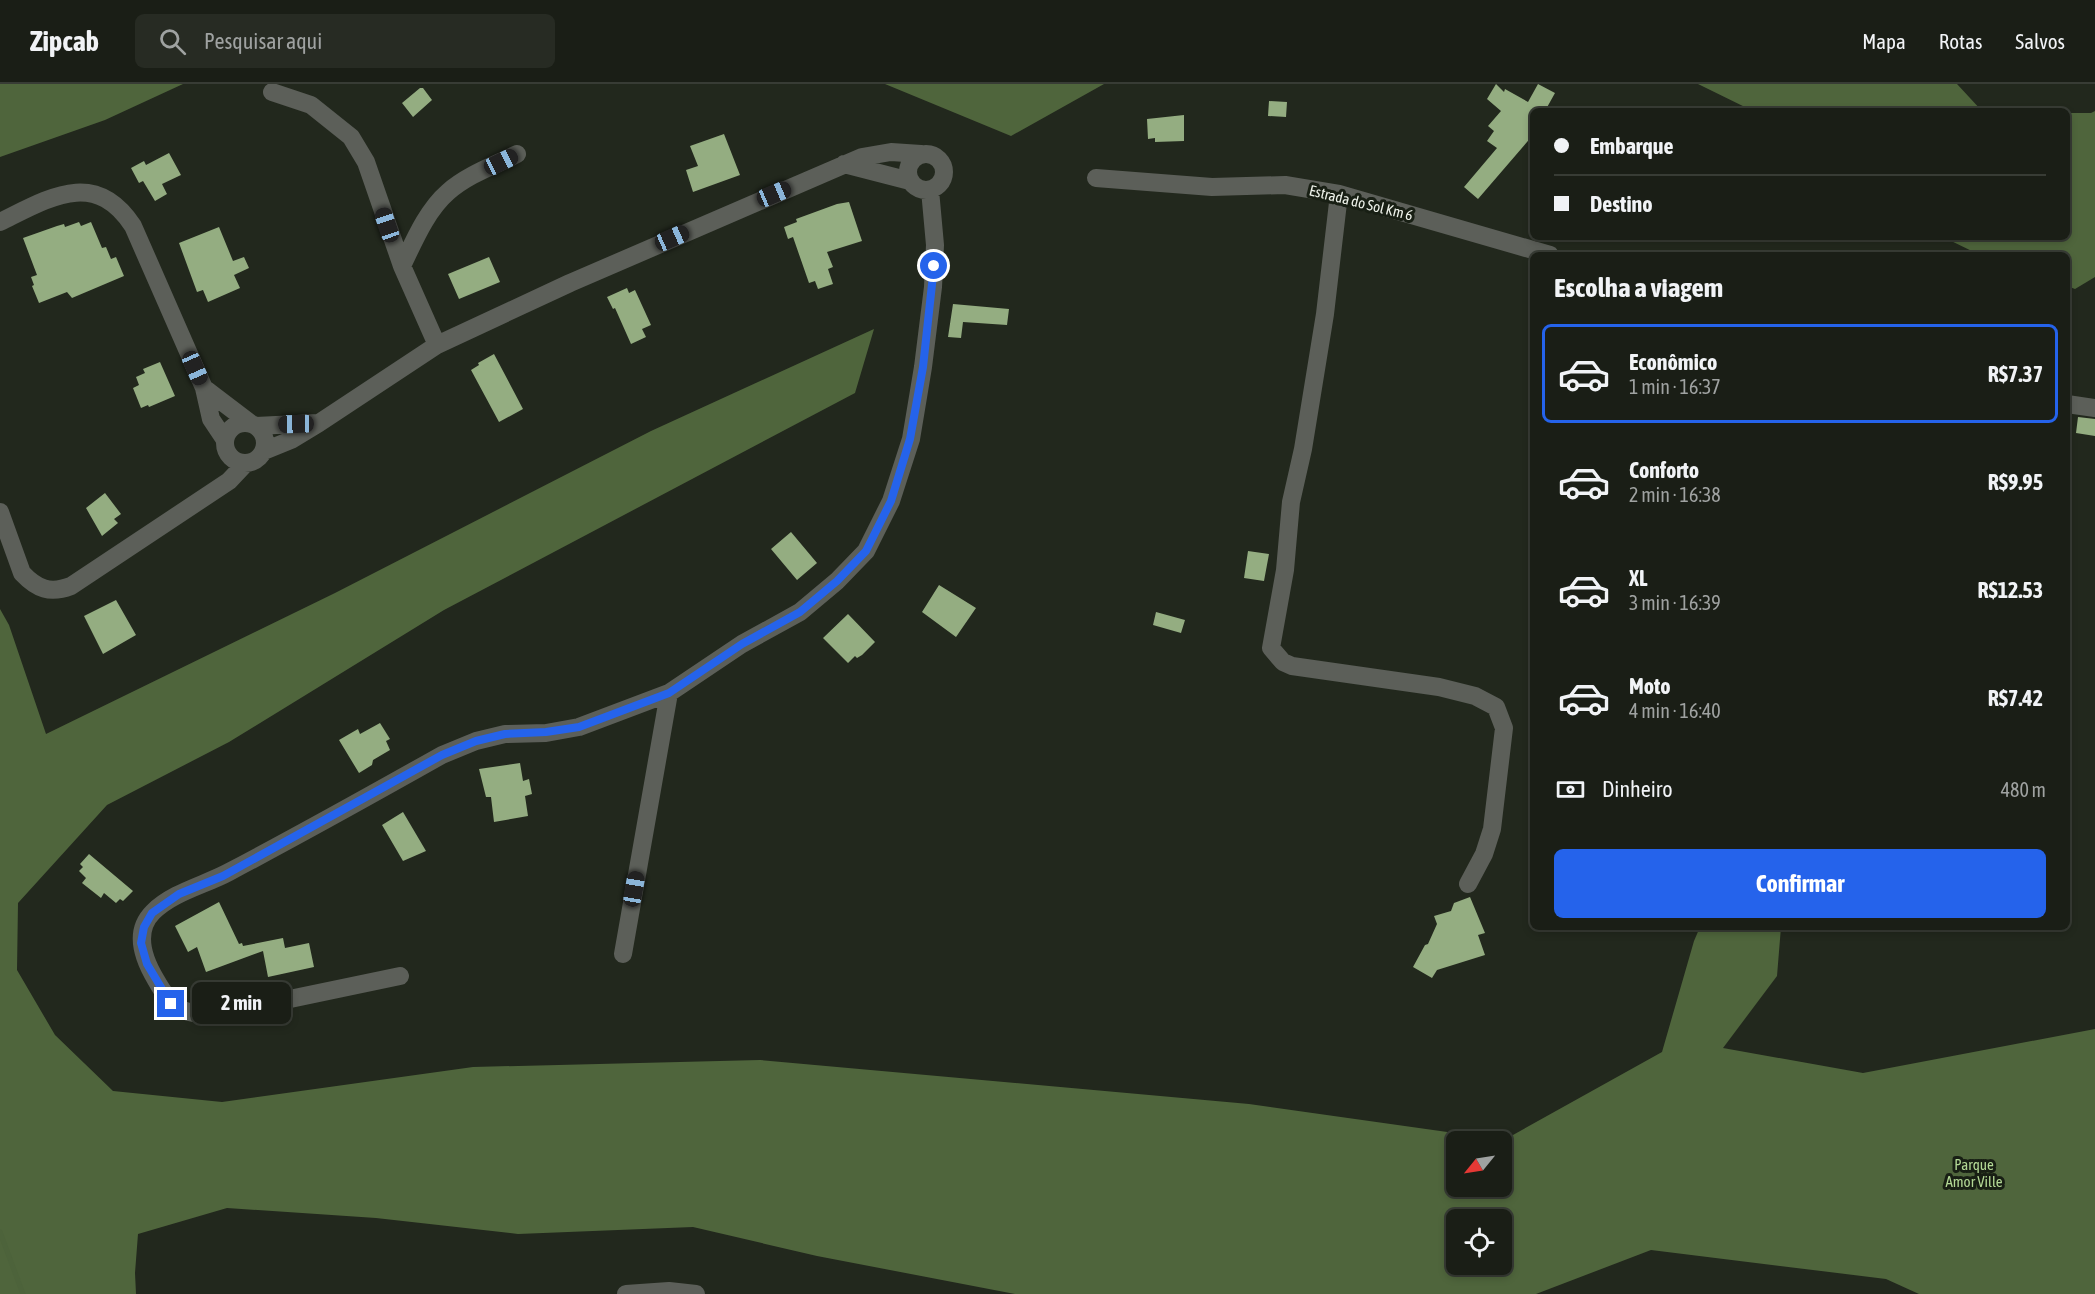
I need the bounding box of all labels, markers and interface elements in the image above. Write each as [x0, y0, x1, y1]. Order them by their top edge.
search box [135, 14, 555, 68]
text: Zipcab [30, 25, 99, 57]
icon: search [156, 25, 189, 58]
text: Pesquisar aqui [204, 28, 322, 54]
text: Mapa [1862, 29, 1906, 53]
text: Rotas [1939, 29, 1982, 53]
text: Salvos [2015, 29, 2065, 53]
text: Embarque [1590, 133, 1673, 159]
car [481, 146, 521, 178]
car [754, 179, 794, 209]
street label: Estrada do Sol Km 6 [1308, 181, 1415, 224]
text: Destino [1590, 191, 1652, 217]
car [373, 205, 401, 245]
car [652, 222, 692, 254]
route start [920, 252, 947, 279]
text: Escolha a viagem [1554, 272, 1723, 303]
icon: car [1557, 347, 1611, 401]
car [179, 348, 211, 388]
text: Econômico [1629, 349, 1717, 375]
text: R$7.37 [1988, 361, 2043, 387]
text: 1 min · 16:37 [1629, 375, 1721, 398]
car [278, 415, 314, 433]
icon: car [1557, 455, 1611, 509]
text: Conforto [1629, 457, 1699, 483]
text: R$9.95 [1988, 469, 2043, 495]
text: 2 min · 16:38 [1629, 483, 1721, 506]
icon: car [1557, 563, 1611, 617]
text: XL [1629, 565, 1647, 591]
text: R$12.53 [1977, 577, 2043, 603]
text: 3 min · 16:39 [1629, 591, 1721, 614]
icon: car [1557, 671, 1611, 725]
text: Moto [1629, 673, 1671, 699]
text: R$7.42 [1988, 685, 2043, 711]
text: 4 min · 16:40 [1629, 699, 1721, 722]
icon: cash [1554, 773, 1587, 806]
text: Dinheiro [1602, 776, 1673, 802]
text: 480 m [2001, 778, 2046, 801]
button: Confirmar [1554, 849, 2046, 918]
car [622, 870, 646, 908]
callout: 2 min [192, 983, 291, 1025]
route end [157, 990, 184, 1017]
text: 2 min [221, 991, 262, 1014]
north arrow [1446, 1131, 1512, 1197]
map controls [1446, 1131, 1512, 1275]
park label: Parque Amor Ville [1945, 1156, 2003, 1190]
button: locate [1446, 1209, 1512, 1275]

